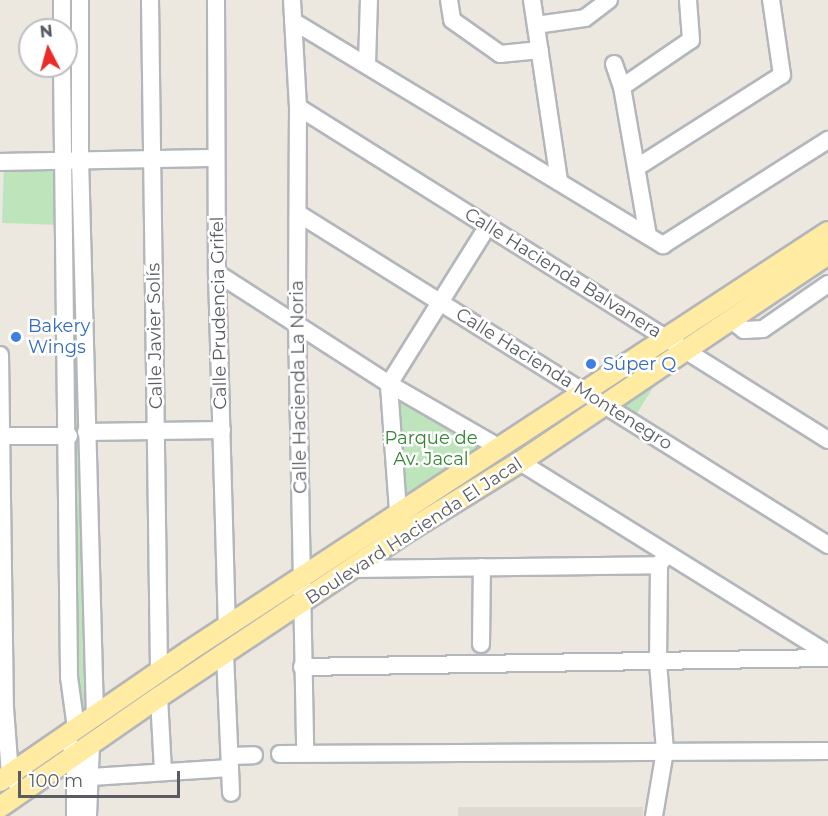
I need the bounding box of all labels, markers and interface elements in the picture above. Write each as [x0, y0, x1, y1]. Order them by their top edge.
north arrow [18, 18, 78, 78]
text: N [39, 21, 54, 42]
street label: Calle Hacienda Balvanera [460, 203, 666, 343]
street label: Calle Prudencia Grifel [207, 216, 231, 410]
street label: Calle Javier Solís [143, 263, 167, 409]
street label: Calle Hacienda La Noria [286, 280, 312, 494]
street label: Calle Hacienda Montenegro [452, 303, 676, 455]
place label: Bakery Wings [28, 316, 90, 358]
marker: Bakery Wings [9, 330, 23, 344]
place label: Súper Q [603, 353, 676, 375]
marker: Súper Q [584, 357, 598, 371]
park label: Parque de Av. Jacal [384, 428, 478, 470]
street label: Boulevard Hacienda El Jacal [302, 453, 526, 609]
scale bar [21, 759, 183, 797]
text: 100 m [29, 770, 83, 792]

